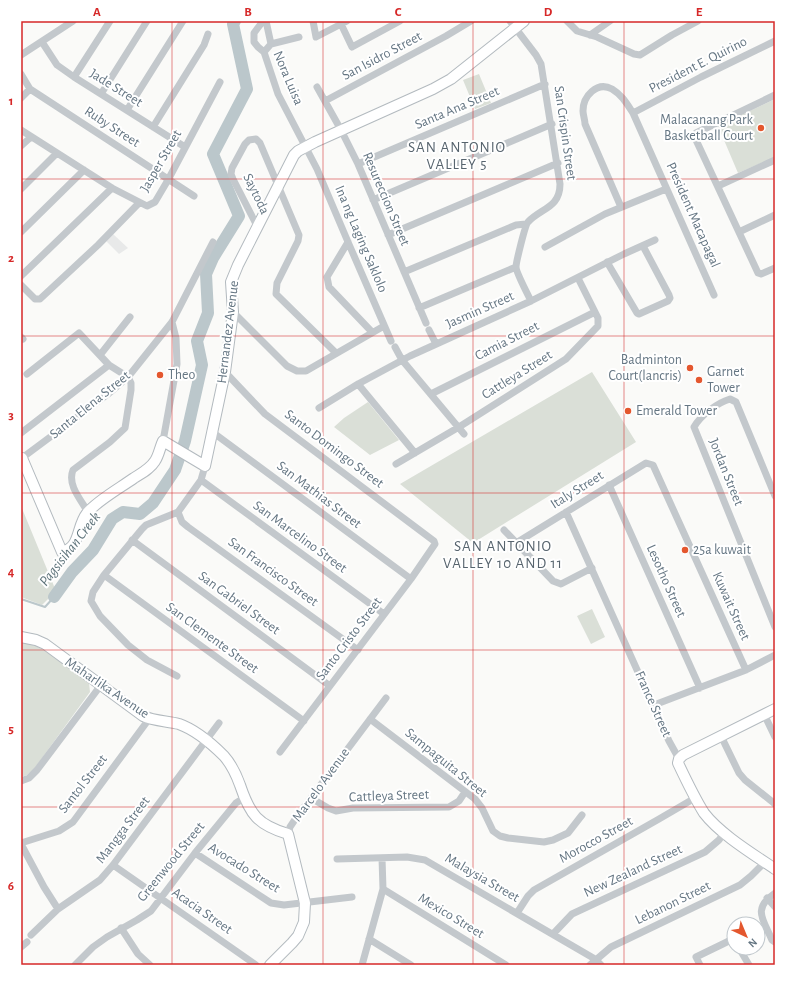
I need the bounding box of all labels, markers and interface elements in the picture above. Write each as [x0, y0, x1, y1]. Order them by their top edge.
text: A [93, 6, 101, 19]
text: B [244, 6, 252, 19]
text: C [395, 6, 402, 19]
text: D [544, 6, 553, 19]
text: E [696, 6, 703, 19]
street label: San Isidro Street [340, 29, 425, 83]
street label: President E. Quirino [647, 34, 749, 96]
street label: Nora Luisa [270, 49, 306, 108]
street label: Jade Street [87, 66, 145, 110]
street label: Santa Ana Street [413, 84, 502, 132]
street label: San Crispin Street [551, 85, 579, 182]
text: 1 [9, 95, 13, 108]
street label: Ruby Street [82, 104, 143, 150]
place label: Malacanang Park Basketball Court [660, 113, 754, 143]
marker: Malacanang Park Basketball Court [756, 123, 766, 133]
street label: Jasper Street [138, 127, 185, 194]
district label: SAN ANTONIO VALLEY 5 [408, 140, 506, 172]
street label: Resureccion Street [360, 150, 412, 248]
street label: President Macapagal [664, 160, 722, 270]
street label: Saytoda [240, 171, 272, 217]
street label: Ina ng Laging Saklolo [332, 183, 390, 295]
text: 2 [8, 252, 14, 265]
street label: Hernandez Avenue [215, 280, 241, 384]
street label: Jasmin Street [444, 289, 517, 331]
street label: Camia Street [473, 319, 542, 363]
street label: Cattleya Street [479, 348, 555, 402]
place label: Badminton Court(lancris) [608, 353, 682, 383]
marker: Badminton Court(lancris) [685, 363, 695, 373]
place label: Garnet Tower [707, 365, 745, 395]
street label: Santa Elena Street [47, 368, 133, 442]
place label: Theo [168, 368, 195, 382]
marker: Theo [155, 370, 165, 380]
marker: Garnet Tower [694, 375, 704, 385]
place label: Emerald Tower [636, 404, 717, 418]
marker: Emerald Tower [623, 406, 633, 416]
street label: Santo Domingo Street [282, 407, 387, 491]
text: 3 [8, 409, 14, 422]
street label: Jordan Street [706, 436, 746, 508]
street label: San Mathias Street [274, 459, 364, 531]
street label: Italy Street [548, 468, 606, 512]
street label: San Marcelino Street [251, 498, 350, 576]
water label: Pagsisihan Creek [37, 509, 103, 589]
street label: San Francisco Street [226, 535, 321, 609]
district label: SAN ANTONIO VALLEY 10 AND 11 [443, 539, 563, 571]
street label: Lesotho Street [644, 543, 688, 620]
place label: 25a kuwait [693, 543, 751, 557]
marker: 25a kuwait [680, 545, 690, 555]
text: 4 [8, 566, 15, 579]
street label: San Gabriel Street [196, 569, 283, 638]
street label: Kuwait Street [710, 570, 752, 643]
street label: Santo Cristo Street [313, 594, 385, 683]
street label: San Clemente Street [163, 600, 261, 676]
street label: Maharlika Avenue [62, 655, 152, 721]
street label: France Street [632, 669, 674, 740]
text: 5 [8, 723, 14, 736]
street label: Sampaguita Street [402, 726, 490, 801]
street label: Marcelo Avenue [290, 746, 352, 824]
street label: Santol Street [56, 752, 110, 816]
street label: Cattleya Street [349, 788, 430, 804]
street label: Mangga Street [93, 794, 153, 866]
street label: Morocco Street [557, 814, 636, 866]
street label: Greenwood Street [135, 819, 208, 904]
street label: Avocado Street [206, 840, 283, 896]
street label: New Zealand Street [582, 842, 685, 900]
street label: Malaysia Street [442, 851, 522, 905]
street label: Lebanon Street [633, 878, 713, 927]
text: 6 [8, 880, 14, 893]
street label: Acacia Street [169, 885, 235, 937]
street label: Mexico Street [416, 891, 487, 941]
north arrow [726, 916, 766, 956]
text: N [746, 936, 759, 949]

